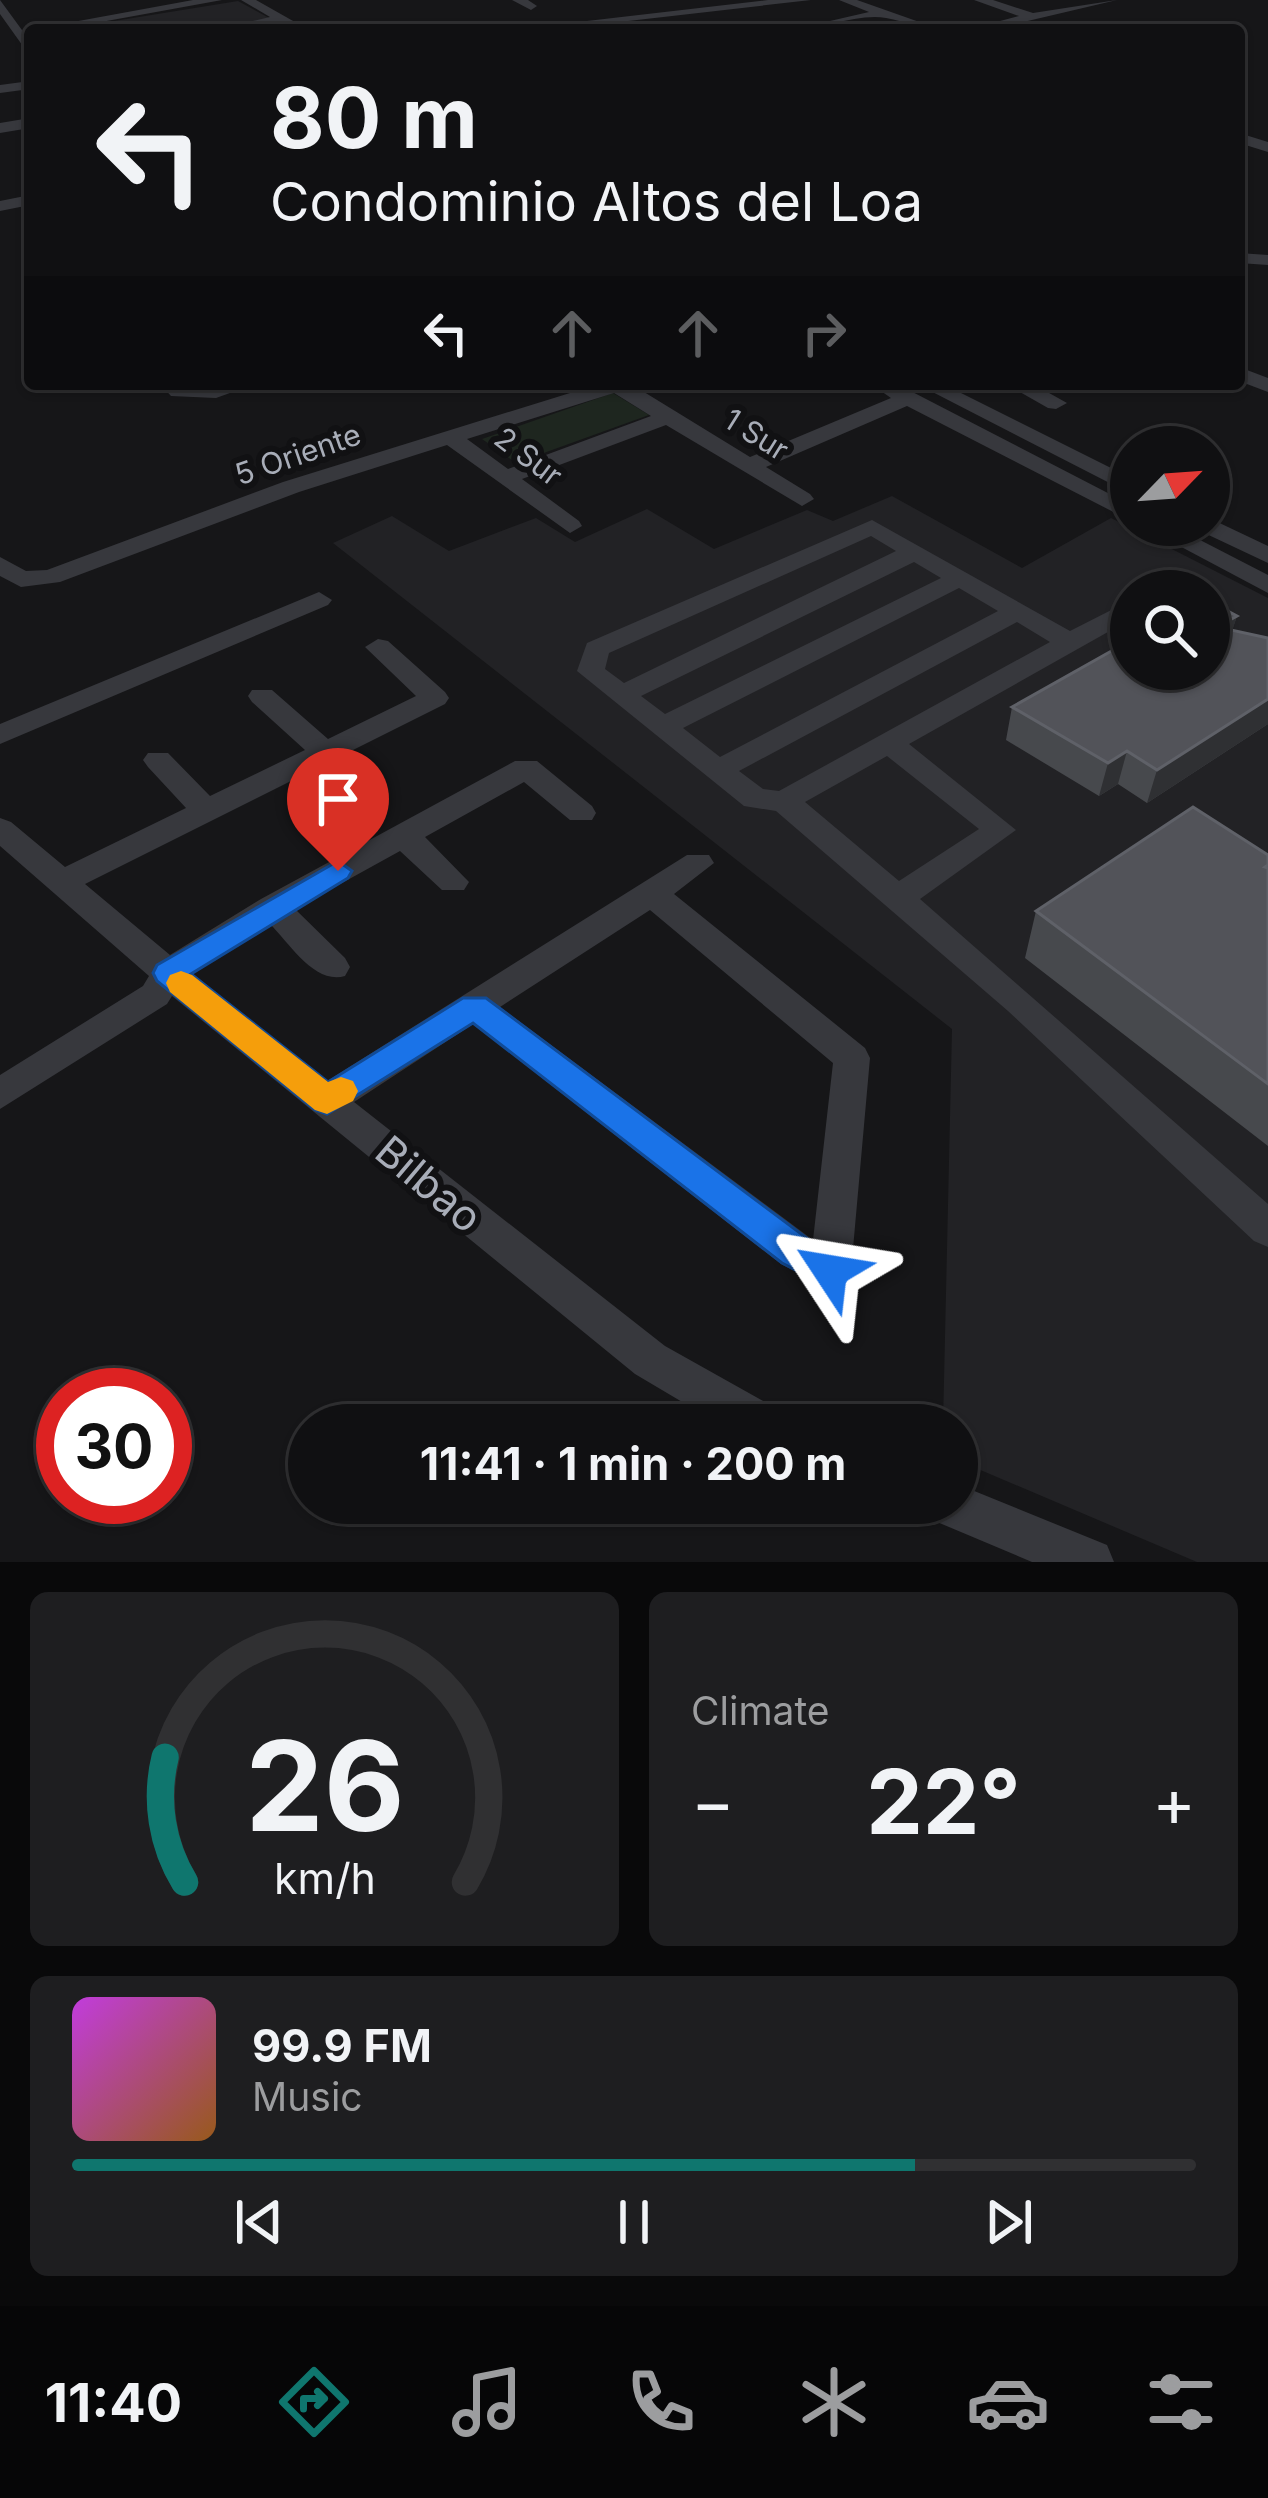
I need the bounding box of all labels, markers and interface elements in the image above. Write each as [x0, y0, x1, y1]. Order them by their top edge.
text: 80 m [270, 67, 478, 168]
icon: left [72, 72, 228, 228]
text: Condominio Altos del Loa [270, 169, 923, 234]
icon: left [413, 300, 479, 366]
icon: ahead [539, 300, 605, 366]
icon: ahead [665, 300, 731, 366]
icon: right [791, 300, 857, 366]
street label: 1 Sur [718, 401, 795, 468]
street label: 5 Oriente [230, 416, 365, 492]
street label: 2 Sur [488, 419, 569, 493]
north arrow [1110, 426, 1230, 546]
map controls [1110, 426, 1230, 690]
button: search [1110, 570, 1230, 690]
pin [287, 748, 389, 871]
icon: arrive [305, 766, 371, 832]
street label: Bilbao [366, 1125, 493, 1243]
position arrow [767, 1208, 893, 1334]
speed limit sign: 30 [36, 1368, 192, 1524]
text: 11:41 · 1 min · 200 m [420, 1436, 846, 1491]
text: Climate [691, 1687, 830, 1734]
text: 26 [245, 1710, 404, 1861]
text: 22° [866, 1747, 1021, 1856]
text: − [691, 1762, 735, 1842]
text: + [1152, 1762, 1196, 1842]
text: km/h [274, 1852, 375, 1904]
text: 99.9 FM [252, 2018, 432, 2073]
text: Music [252, 2073, 363, 2120]
icon: previous [226, 2189, 292, 2255]
icon: pause [601, 2189, 667, 2255]
icon: next [976, 2189, 1042, 2255]
icon: directions [272, 2360, 356, 2444]
icon: music [445, 2360, 529, 2444]
icon: phone [619, 2360, 703, 2444]
icon: climate [792, 2360, 876, 2444]
icon: car [966, 2360, 1050, 2444]
icon: filters [1139, 2360, 1223, 2444]
text: 11:40 [45, 2370, 182, 2435]

